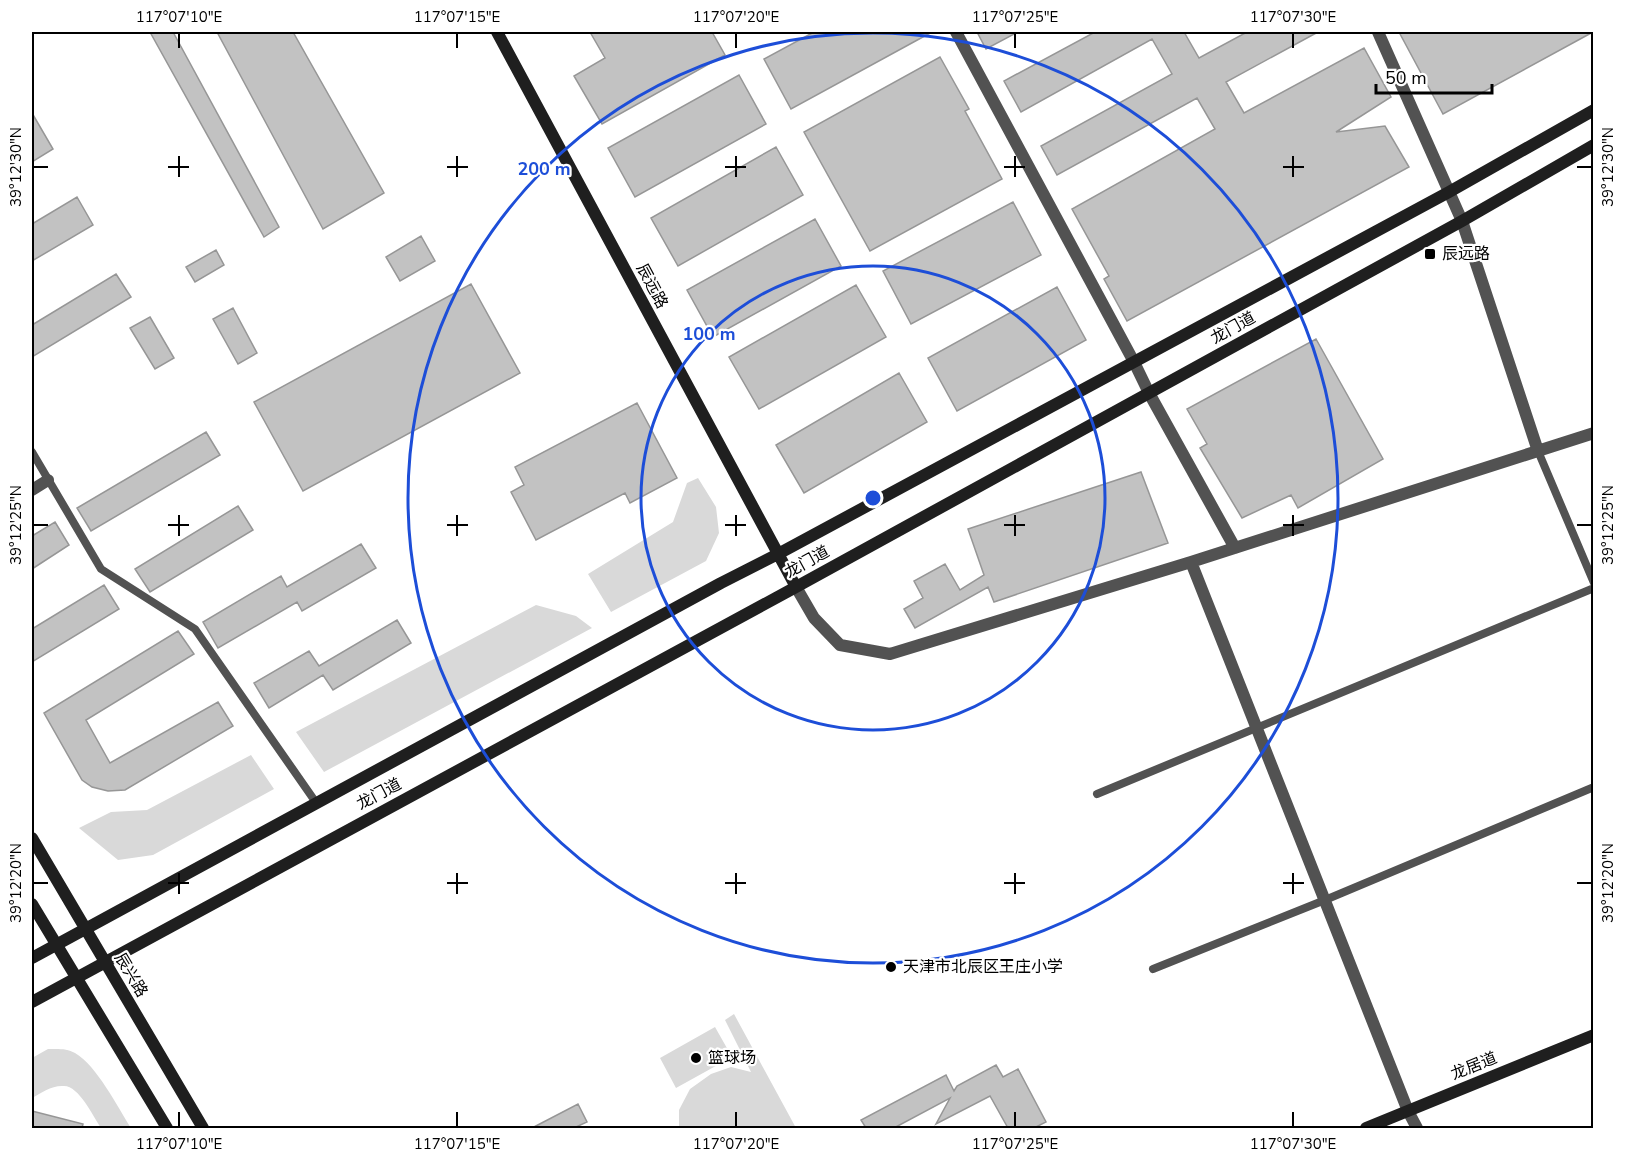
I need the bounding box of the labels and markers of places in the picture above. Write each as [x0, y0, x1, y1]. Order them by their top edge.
place label: 辰远路 [1442, 243, 1490, 265]
marker: 辰远路 [1423, 247, 1437, 261]
centre of rings [863, 488, 883, 508]
place label: 天津市北辰区王庄小学 [903, 956, 1063, 978]
marker: 天津市北辰区王庄小学 [884, 960, 898, 974]
place label: 篮球场 [708, 1047, 756, 1069]
marker: 篮球场 [689, 1051, 703, 1065]

